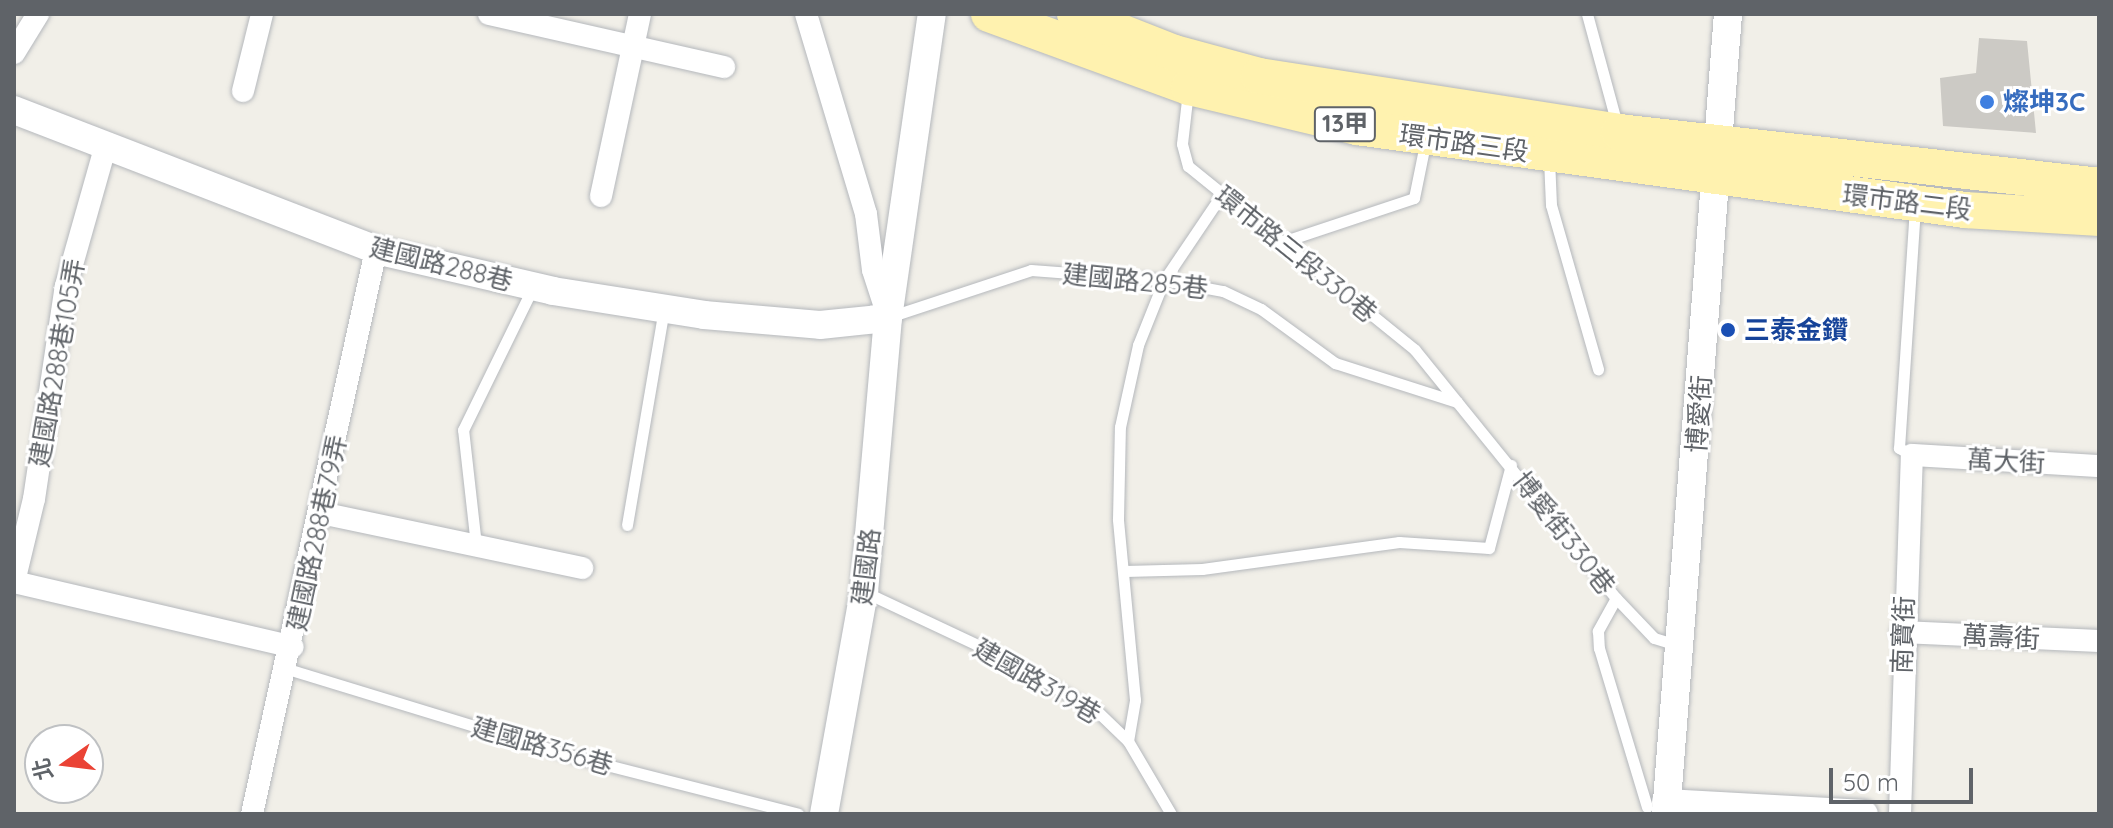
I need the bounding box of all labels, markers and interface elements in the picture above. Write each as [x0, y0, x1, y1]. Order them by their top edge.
place label: 燦坤3C [2003, 86, 2085, 118]
marker: 燦坤3C [1978, 93, 1996, 111]
road number: 13甲 [1313, 104, 1377, 144]
street label: 環市路三段 [1397, 119, 1531, 167]
street label: 環市路三段330巷 [1209, 179, 1383, 329]
street label: 環市路二段 [1841, 179, 1973, 225]
street label: 建國路288巷 [366, 231, 516, 297]
street label: 建國路288巷105弄 [23, 256, 91, 470]
street label: 建國路285巷 [1060, 258, 1210, 304]
place label: 三泰金鑽 [1744, 314, 1848, 346]
marker: 三泰金鑽 [1719, 321, 1737, 339]
street label: 博愛街 [1681, 374, 1717, 454]
street label: 建國路288巷79弄 [281, 432, 353, 634]
street label: 萬大街 [1966, 443, 2046, 479]
street label: 博愛街330巷 [1507, 466, 1621, 600]
street label: 建國路 [846, 526, 886, 608]
street label: 南寶街 [1886, 595, 1920, 675]
street label: 萬壽街 [1961, 619, 2041, 655]
street label: 建國路319巷 [968, 632, 1106, 730]
street label: 建國路356巷 [468, 711, 616, 781]
north arrow [24, 724, 104, 804]
scale bar [1833, 752, 1977, 802]
text: 北 [26, 755, 59, 783]
text: 50 m [1843, 767, 1899, 797]

